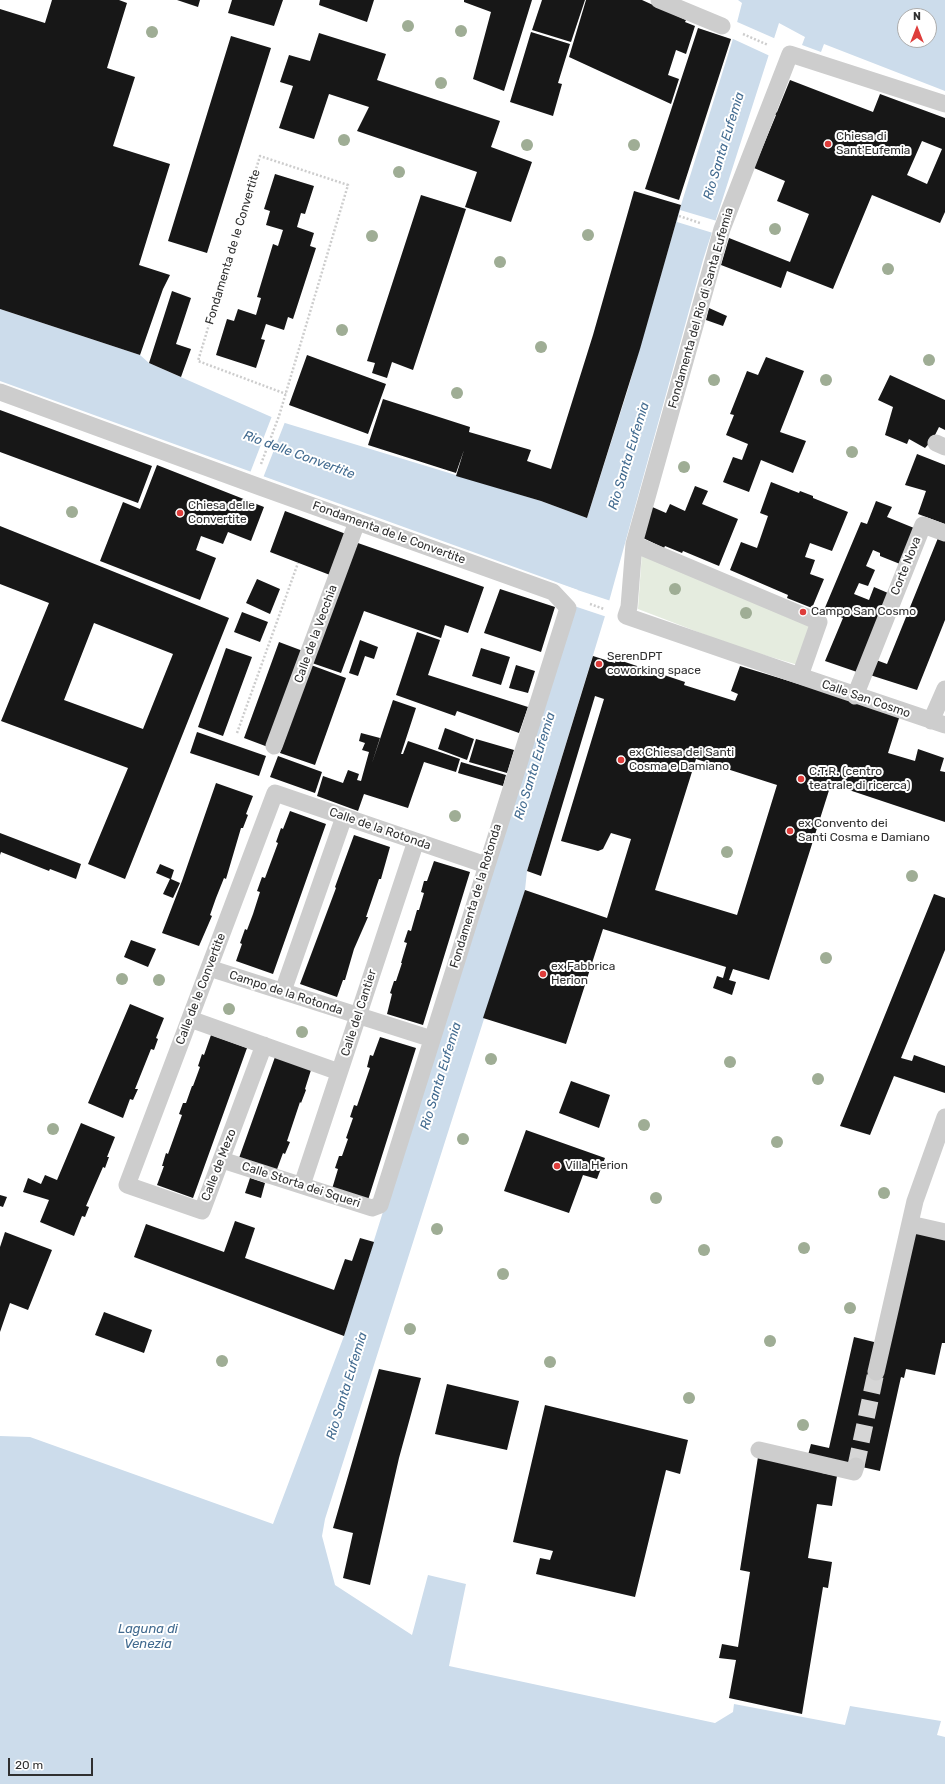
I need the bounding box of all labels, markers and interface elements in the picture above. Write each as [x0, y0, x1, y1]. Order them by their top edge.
north arrow [897, 8, 937, 48]
text: N [913, 10, 921, 23]
water label: Rio Santa Eufemia [700, 90, 748, 202]
place label: Chiesa di Sant'Eufemia [836, 130, 910, 158]
marker: Chiesa di Sant'Eufemia [823, 139, 833, 149]
street label: Fondamenta de le Convertite [202, 168, 264, 326]
street label: Fondamenta del Rio di Santa Eufemia [665, 206, 737, 410]
water label: Rio Santa Eufemia [605, 400, 653, 512]
water label: Rio delle Convertite [241, 428, 357, 482]
place label: Chiesa delle Convertite [188, 499, 255, 527]
street label: Fondamenta de le Convertite [311, 499, 467, 567]
marker: Chiesa delle Convertite [175, 508, 185, 518]
street label: Corte Nova [888, 535, 924, 597]
street label: Calle de la Vecchia [292, 583, 340, 685]
place label: Campo San Cosmo [811, 605, 916, 619]
marker: Campo San Cosmo [798, 607, 808, 617]
place label: SerenDPT coworking space [607, 650, 701, 678]
marker: SerenDPT coworking space [594, 659, 604, 669]
street label: Calle San Cosmo [820, 677, 912, 721]
water label: Rio Santa Eufemia [511, 710, 559, 822]
place label: ex Chiesa dei Santi Cosma e Damiano [629, 746, 734, 774]
marker: ex Chiesa dei Santi Cosma e Damiano [616, 755, 626, 765]
place label: C.T.R. (centro teatrale di ricerca) [809, 765, 910, 793]
marker: C.T.R. (centro teatrale di ricerca) [796, 774, 806, 784]
street label: Calle de la Rotonda [327, 805, 433, 853]
place label: ex Convento dei Santi Cosma e Damiano [798, 817, 930, 845]
street label: Fondamenta de la Rotonda [447, 822, 505, 970]
marker: ex Convento dei Santi Cosma e Damiano [785, 826, 795, 836]
street label: Calle de le Convertite [173, 931, 229, 1047]
place label: ex Fabbrica Herion [551, 960, 615, 988]
street label: Campo de la Rotonda [227, 968, 345, 1018]
street label: Calle del Cantier [338, 968, 380, 1058]
marker: ex Fabbrica Herion [538, 969, 548, 979]
water label: Rio Santa Eufemia [417, 1020, 465, 1132]
street label: Calle de Mezo [199, 1127, 239, 1203]
street label: Calle Storta dei Squeri [240, 1159, 362, 1211]
place label: Villa Herion [565, 1159, 628, 1173]
marker: Villa Herion [552, 1161, 562, 1171]
water label: Rio Santa Eufemia [323, 1330, 371, 1442]
water label: Laguna di Venezia [118, 1621, 178, 1652]
scale bar [10, 1750, 95, 1776]
text: 20 m [15, 1758, 43, 1772]

